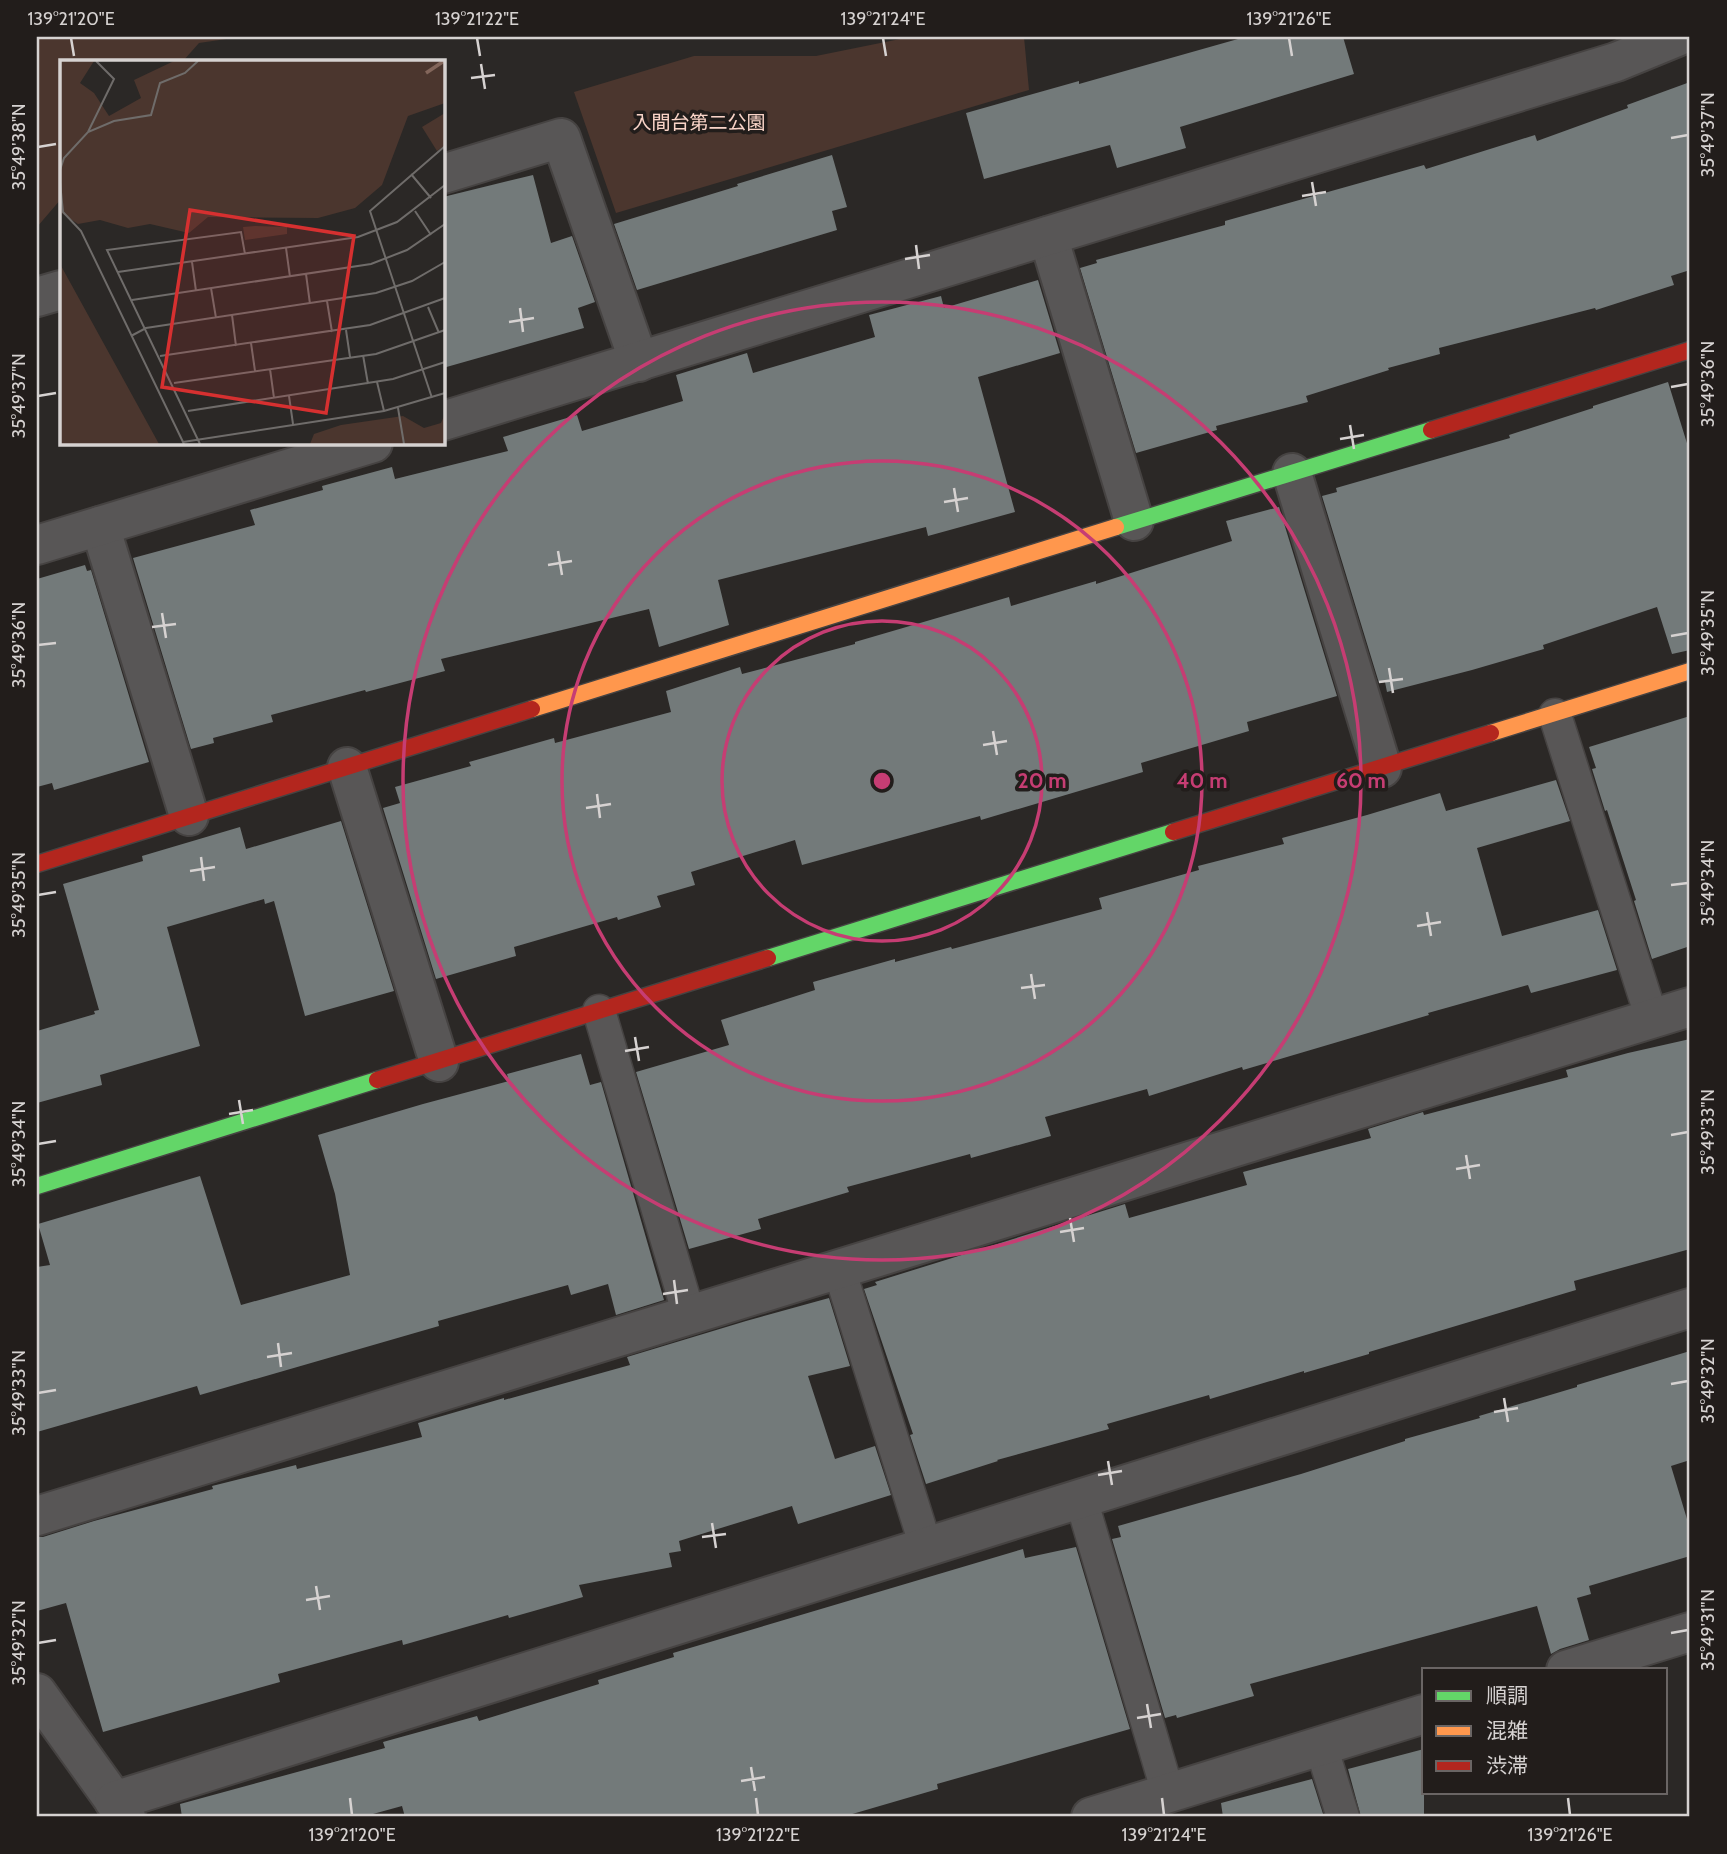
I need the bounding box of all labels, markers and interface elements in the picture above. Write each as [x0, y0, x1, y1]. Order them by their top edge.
text: 139°21'20"E [27, 8, 115, 30]
text: 139°21'22"E [435, 8, 519, 30]
text: 139°21'24"E [841, 8, 925, 30]
text: 139°21'26"E [1247, 8, 1331, 30]
inset map [60, 60, 444, 444]
text: 35°49'37"N [1697, 92, 1719, 178]
text: 35°49'38"N [8, 103, 30, 191]
park label: 入間台第二公園 [632, 111, 766, 134]
text: 35°49'36"N [1697, 341, 1719, 427]
text: 35°49'37"N [8, 353, 30, 439]
text: 35°49'35"N [1697, 590, 1719, 676]
text: 35°49'36"N [8, 602, 30, 688]
text: 20 m [1018, 768, 1066, 793]
text: 40 m [1177, 768, 1227, 793]
text: 60 m [1336, 768, 1386, 793]
centre of rings [870, 769, 894, 793]
text: 35°49'34"N [1697, 840, 1719, 926]
text: 35°49'35"N [8, 852, 30, 938]
text: 35°49'33"N [1697, 1089, 1719, 1175]
text: 35°49'34"N [8, 1101, 30, 1187]
text: 35°49'32"N [1697, 1338, 1719, 1424]
text: 35°49'33"N [8, 1350, 30, 1436]
text: 35°49'31"N [1697, 1589, 1719, 1671]
text: 35°49'32"N [8, 1600, 30, 1686]
legend [1422, 1668, 1668, 1794]
text: 順調 [1486, 1683, 1528, 1708]
text: 混雑 [1486, 1718, 1528, 1743]
text: 渋滞 [1486, 1753, 1528, 1778]
text: 139°21'20"E [308, 1824, 396, 1846]
text: 139°21'22"E [716, 1824, 800, 1846]
text: 139°21'24"E [1122, 1824, 1206, 1846]
text: 139°21'26"E [1528, 1824, 1612, 1846]

